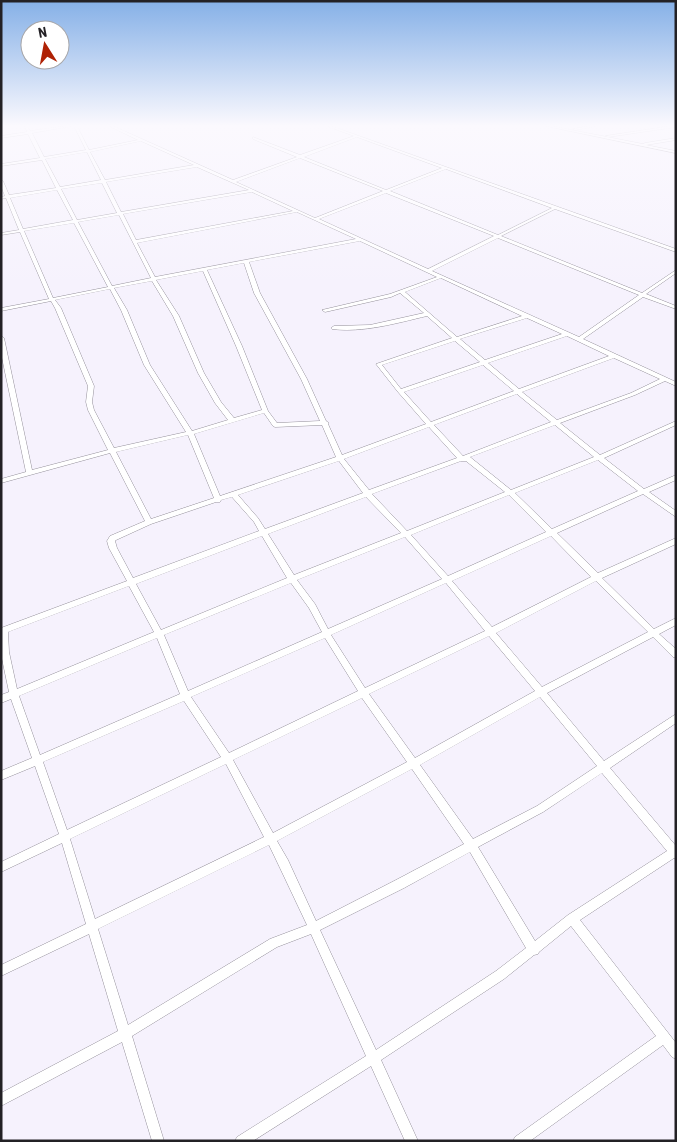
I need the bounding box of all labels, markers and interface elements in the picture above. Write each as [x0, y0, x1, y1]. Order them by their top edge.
north arrow [20, 20, 70, 70]
text: N [37, 24, 48, 41]

